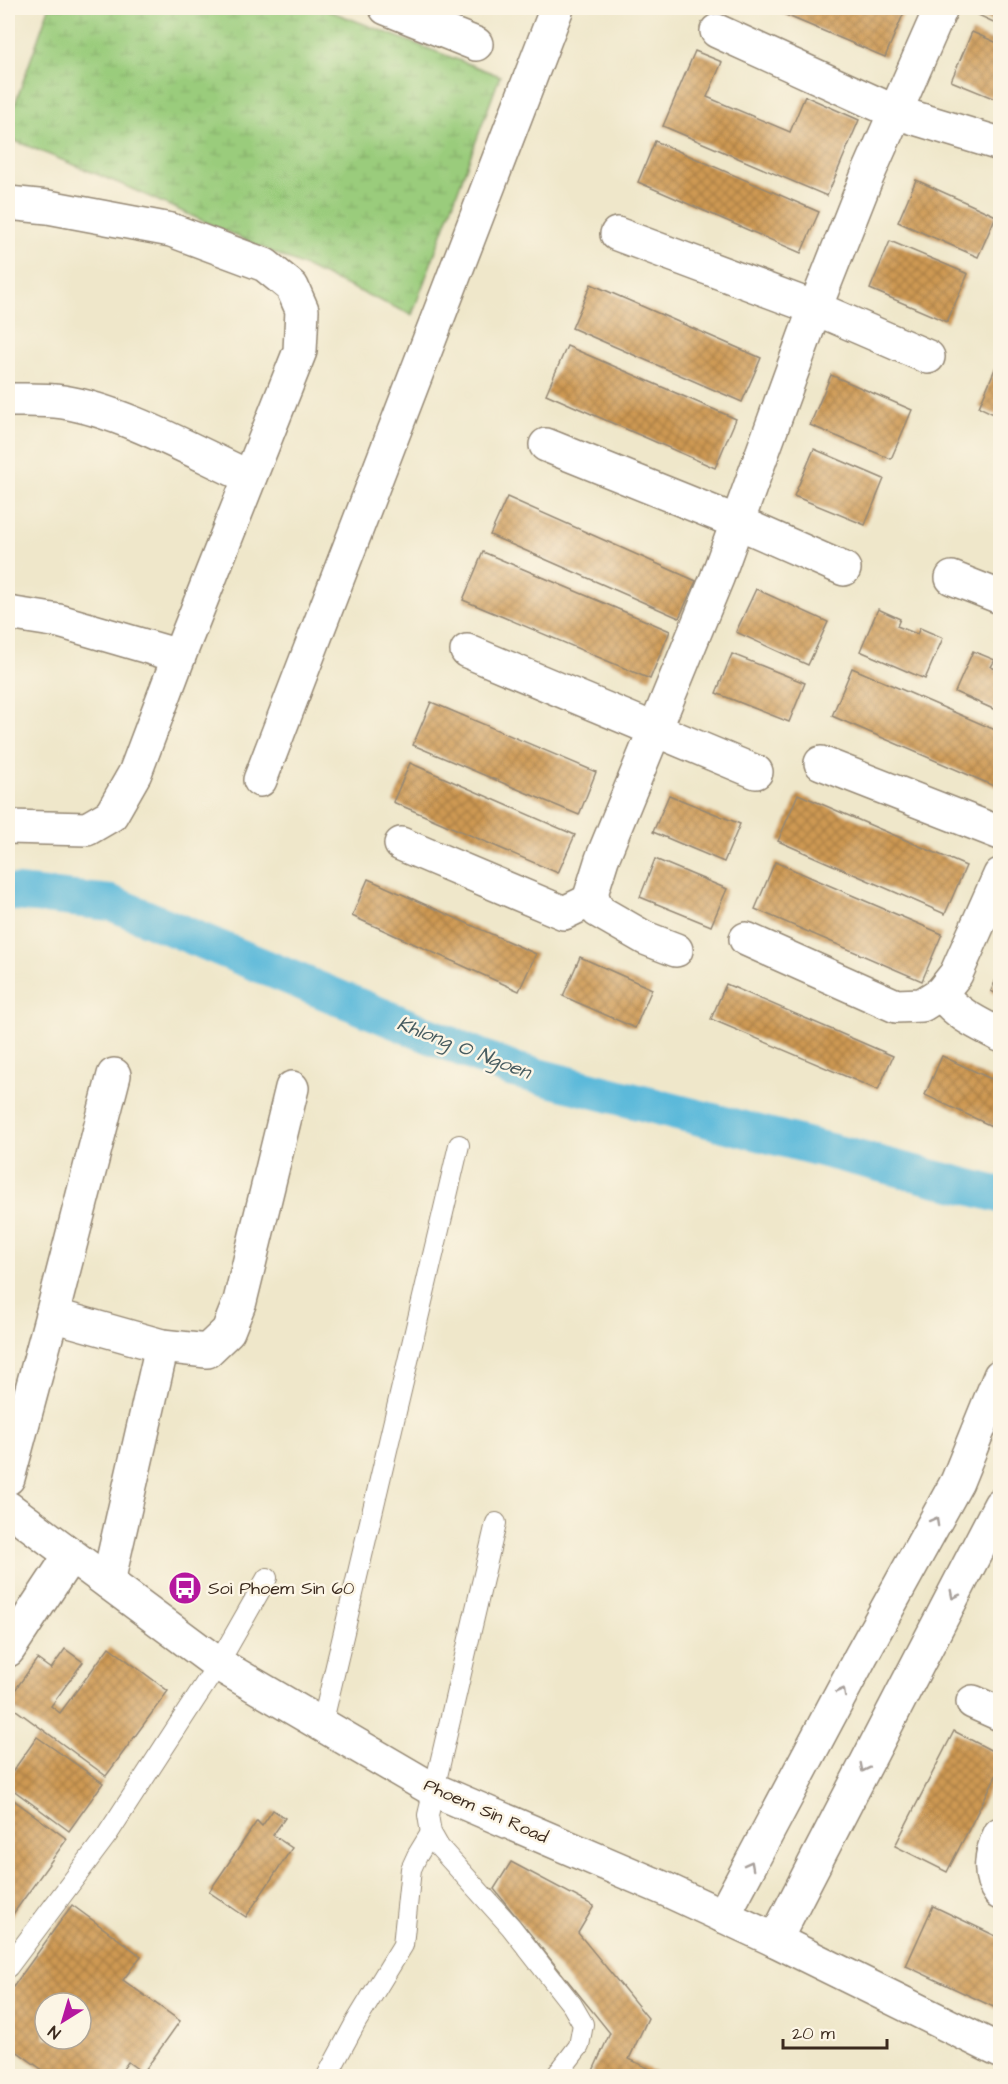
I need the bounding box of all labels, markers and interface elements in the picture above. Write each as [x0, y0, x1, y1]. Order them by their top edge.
water label: Khlong O Ngoen [393, 1010, 537, 1088]
one-way arrow [928, 1517, 939, 1528]
bus stop icon: Soi Phoem Sin 60 [167, 1570, 203, 1606]
place label: Soi Phoem Sin 60 [208, 1576, 354, 1601]
one-way arrow [950, 1588, 961, 1599]
one-way arrow [835, 1688, 846, 1699]
one-way arrow [860, 1761, 872, 1772]
street label: Phoem Sin Road [420, 1772, 552, 1850]
one-way arrow [743, 1860, 754, 1871]
north arrow [33, 1991, 93, 2051]
scale bar [783, 2012, 886, 2050]
text: N [44, 2020, 65, 2044]
text: 20 m [792, 2021, 835, 2046]

